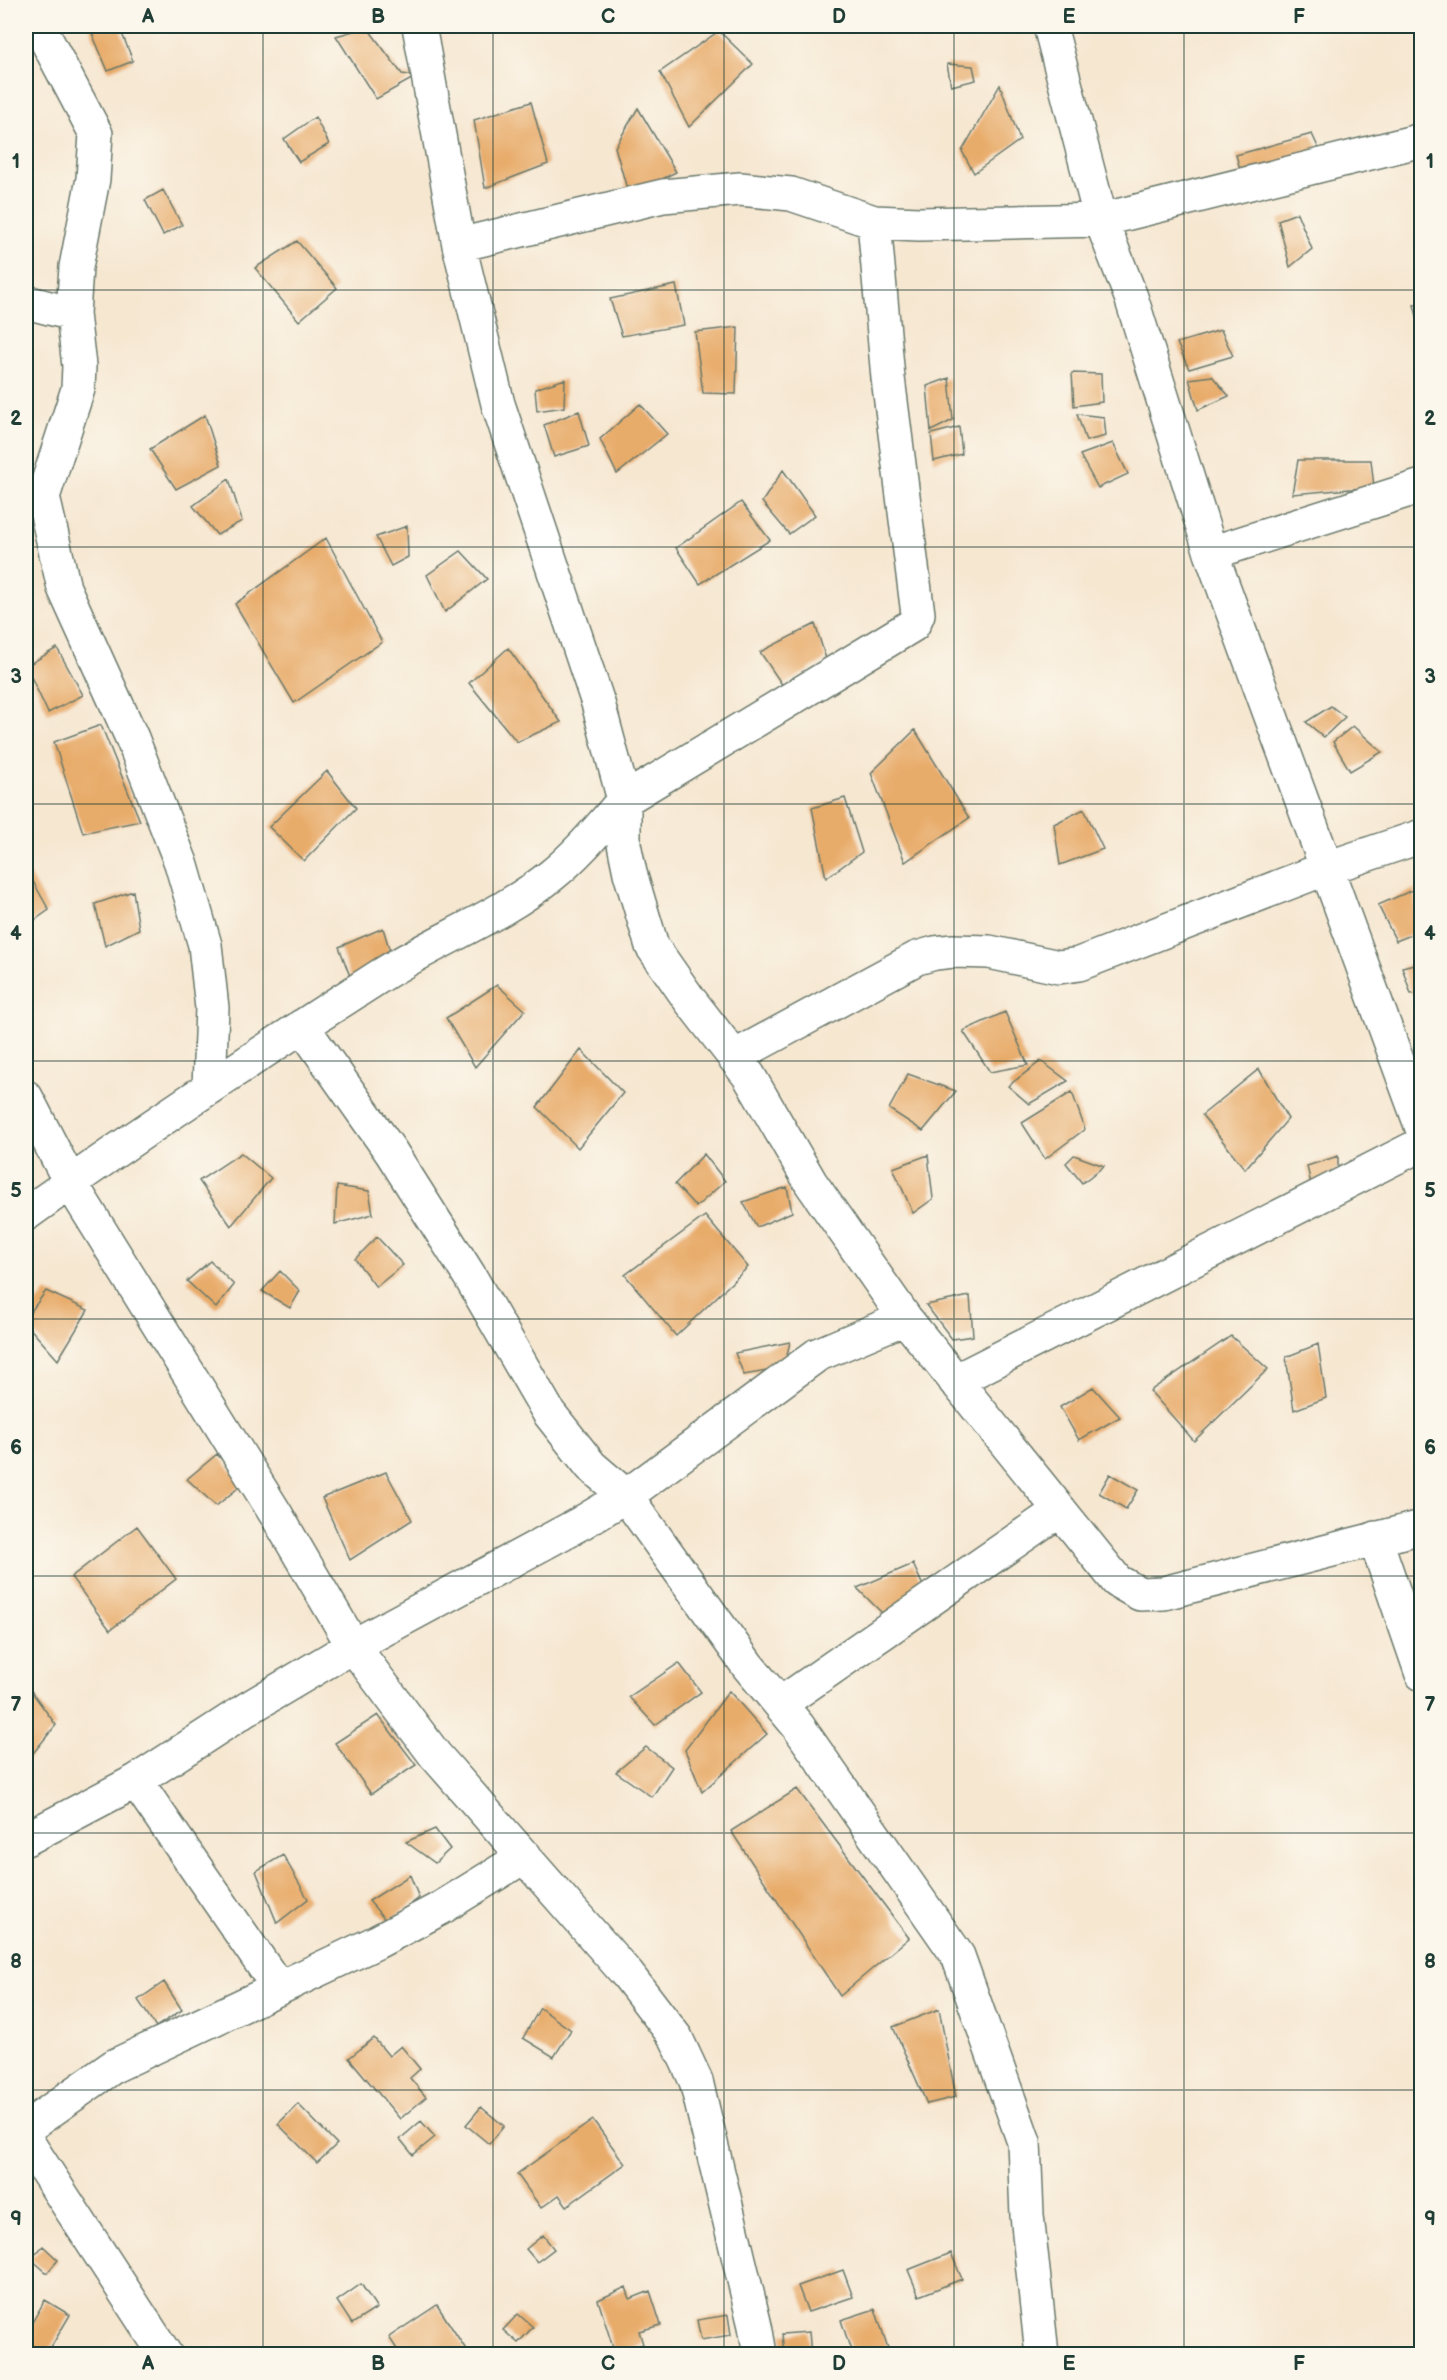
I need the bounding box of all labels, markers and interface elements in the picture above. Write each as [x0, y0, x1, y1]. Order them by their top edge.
text: A [141, 5, 155, 29]
text: B [371, 5, 385, 29]
text: C [601, 5, 615, 29]
text: D [832, 5, 846, 29]
text: E [1063, 5, 1076, 29]
text: F [1293, 5, 1305, 29]
text: 1 [12, 150, 20, 174]
text: 1 [1426, 150, 1434, 174]
text: 2 [10, 407, 22, 431]
text: 2 [1424, 407, 1436, 431]
text: 3 [10, 665, 22, 689]
text: 3 [1424, 665, 1436, 689]
text: 4 [10, 922, 22, 946]
text: 4 [1424, 922, 1436, 946]
text: 5 [10, 1179, 22, 1203]
text: 5 [1424, 1179, 1436, 1203]
text: 6 [10, 1436, 22, 1460]
text: 6 [1424, 1436, 1436, 1460]
text: 7 [10, 1693, 22, 1717]
text: 7 [1424, 1693, 1436, 1717]
text: 8 [10, 1950, 22, 1974]
text: 8 [1424, 1950, 1436, 1974]
text: 9 [10, 2207, 22, 2231]
text: 9 [1424, 2207, 1436, 2231]
text: A [141, 2352, 155, 2376]
text: B [371, 2352, 385, 2376]
text: C [601, 2352, 615, 2376]
text: D [832, 2352, 846, 2376]
text: E [1063, 2352, 1076, 2376]
text: F [1293, 2352, 1305, 2376]

